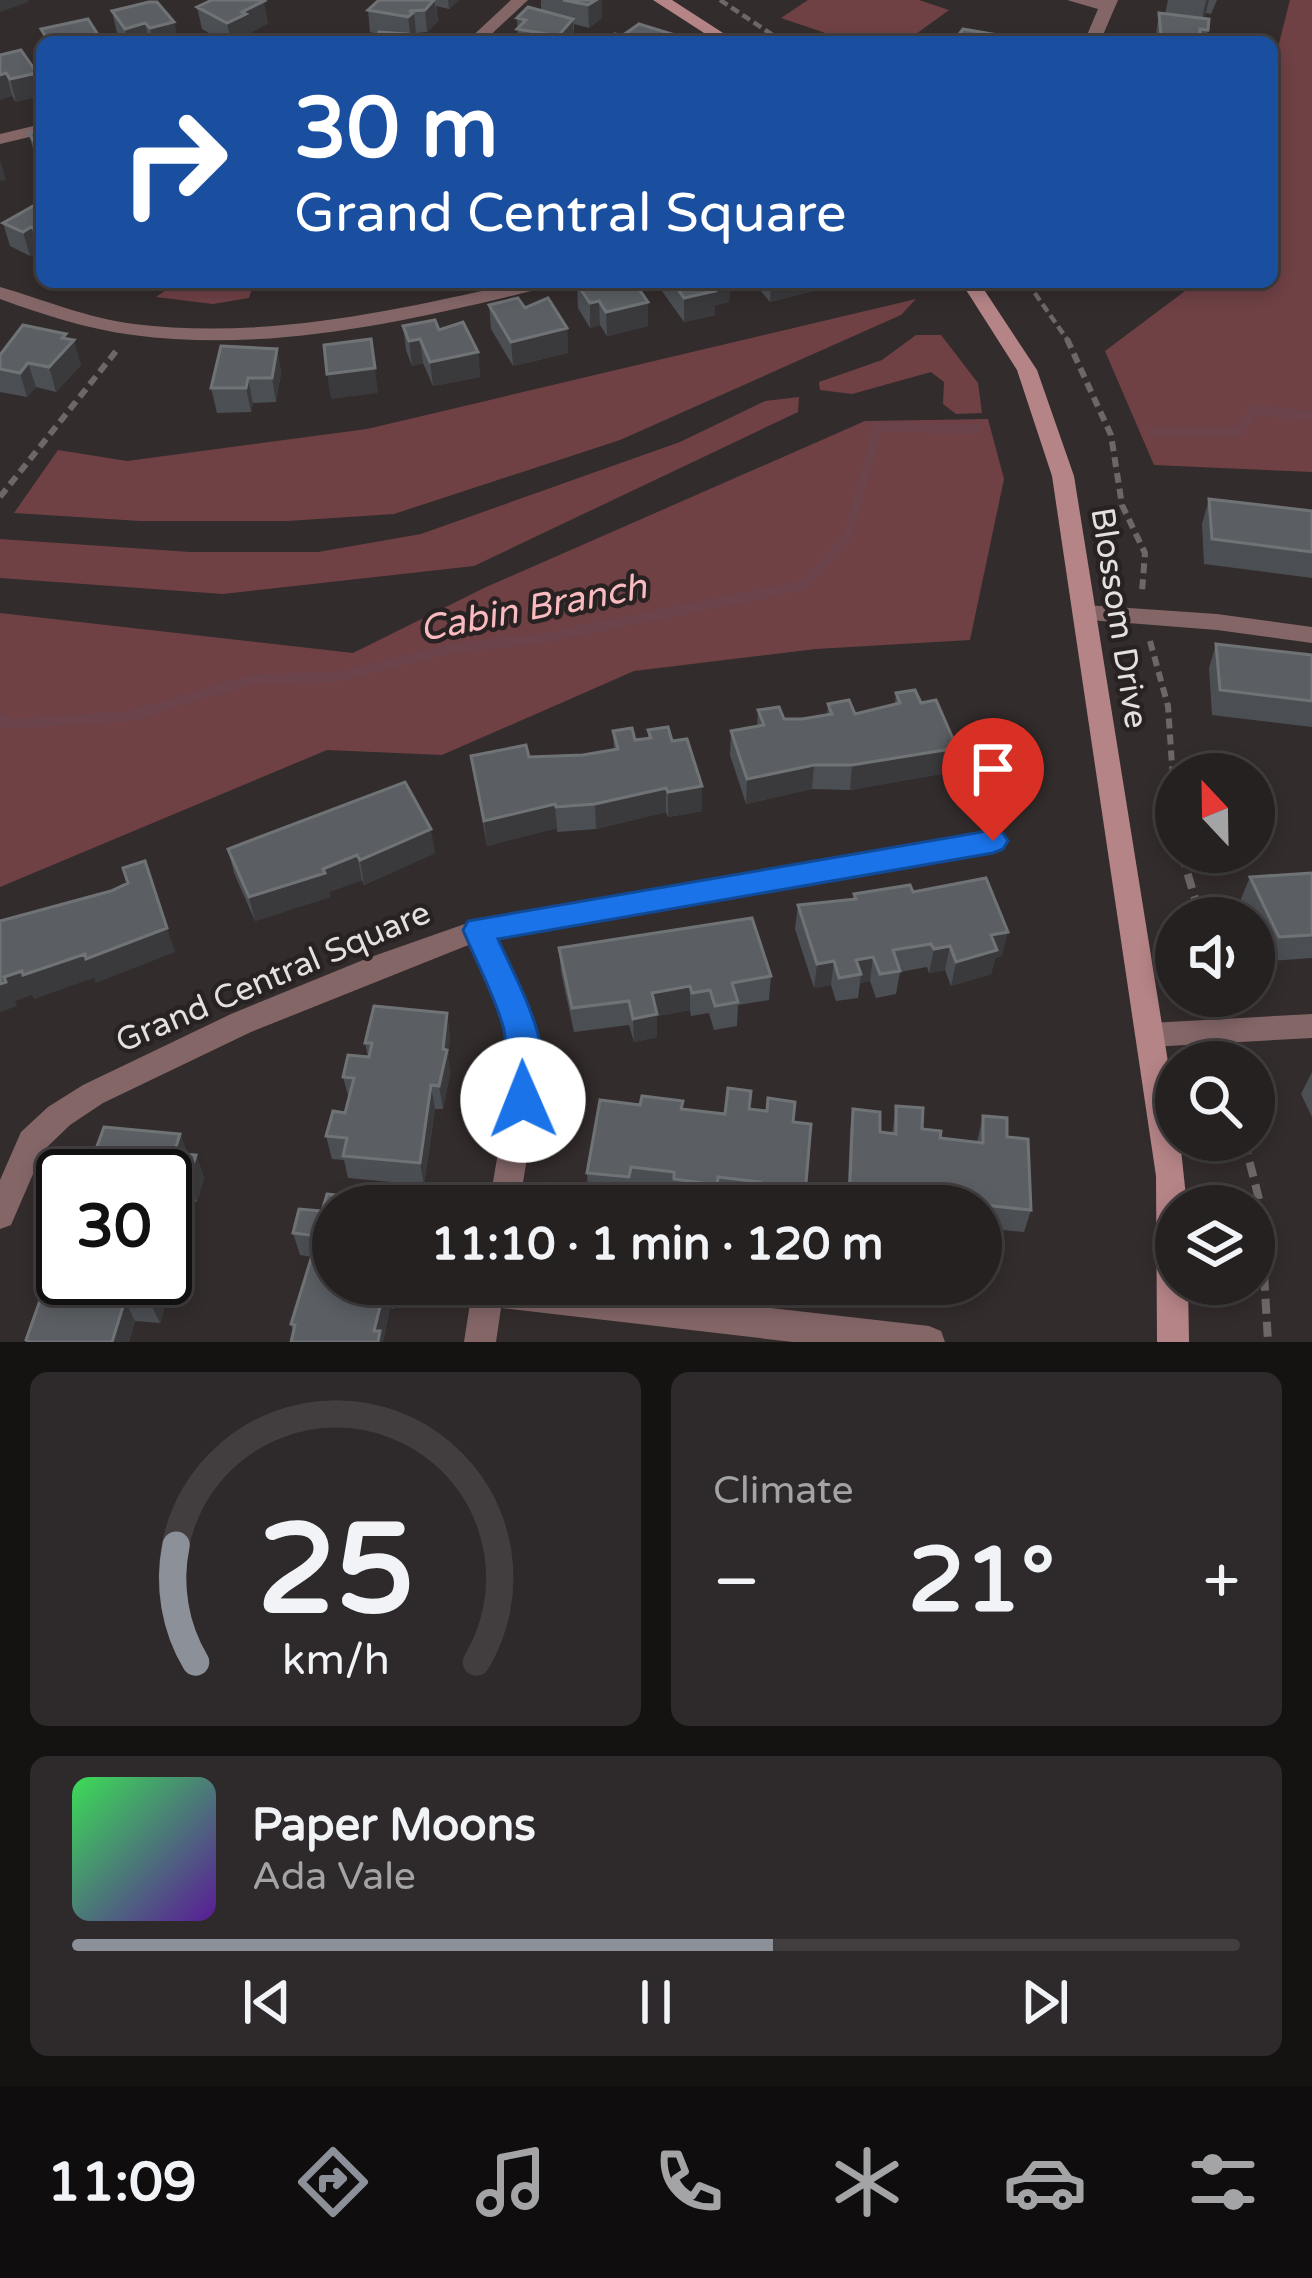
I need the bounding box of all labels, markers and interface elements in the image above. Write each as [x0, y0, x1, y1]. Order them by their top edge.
text: 30 m [294, 79, 498, 180]
icon: right [96, 84, 252, 240]
text: Grand Central Square [294, 181, 847, 246]
street label: Blossom Drive [1082, 505, 1156, 731]
water label: Cabin Branch [416, 565, 651, 651]
pin [942, 718, 1044, 841]
icon: arrive [960, 736, 1026, 802]
north arrow [1155, 753, 1275, 873]
map controls [1155, 753, 1275, 1305]
street label: Grand Central Square [110, 893, 436, 1061]
button: sound [1155, 897, 1275, 1017]
position arrow [460, 1037, 586, 1163]
button: search [1155, 1041, 1275, 1161]
speed limit sign: 30 [36, 1149, 192, 1305]
button: layers [1155, 1185, 1275, 1305]
text: 11:10 · 1 min · 120 m [431, 1218, 883, 1272]
text: Climate [713, 1467, 853, 1514]
text: 25 [257, 1496, 414, 1647]
text: 21° [908, 1527, 1055, 1636]
text: − [713, 1542, 760, 1622]
text: + [1203, 1542, 1240, 1622]
text: km/h [282, 1635, 389, 1686]
text: Paper Moons [252, 1799, 536, 1853]
text: Ada Vale [252, 1853, 416, 1900]
icon: previous [234, 1969, 300, 2035]
icon: pause [623, 1969, 689, 2035]
icon: next [1012, 1969, 1078, 2035]
icon: directions [291, 2140, 375, 2224]
icon: music [469, 2140, 553, 2224]
icon: phone [647, 2140, 731, 2224]
icon: climate [825, 2140, 909, 2224]
icon: car [1003, 2140, 1087, 2224]
icon: filters [1181, 2140, 1265, 2224]
text: 11:09 [47, 2150, 197, 2215]

